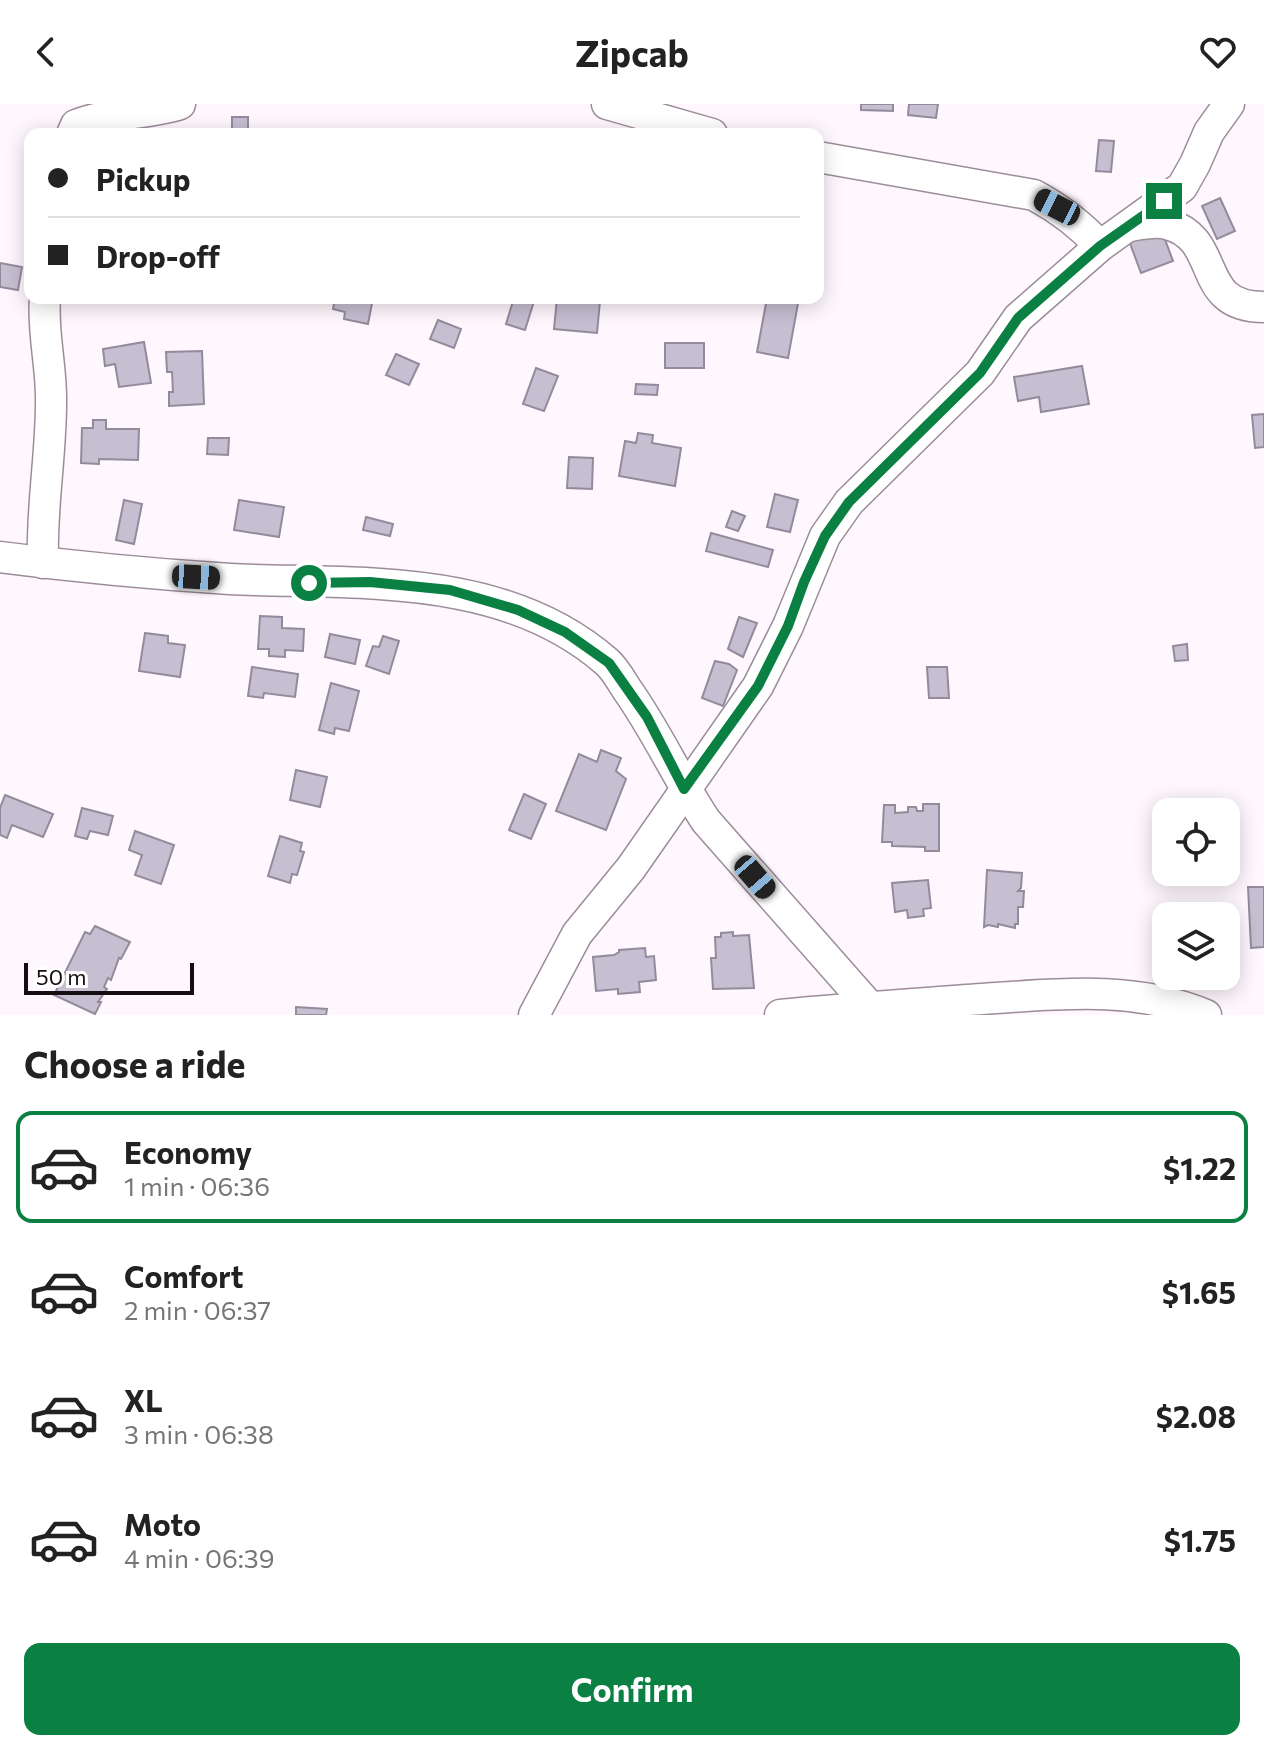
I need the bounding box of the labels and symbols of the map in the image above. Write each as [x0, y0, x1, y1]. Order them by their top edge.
route end [1146, 183, 1182, 219]
car [1030, 185, 1084, 229]
car [171, 564, 221, 590]
route start [291, 565, 327, 601]
car [730, 851, 780, 903]
scale bar [24, 959, 194, 995]

